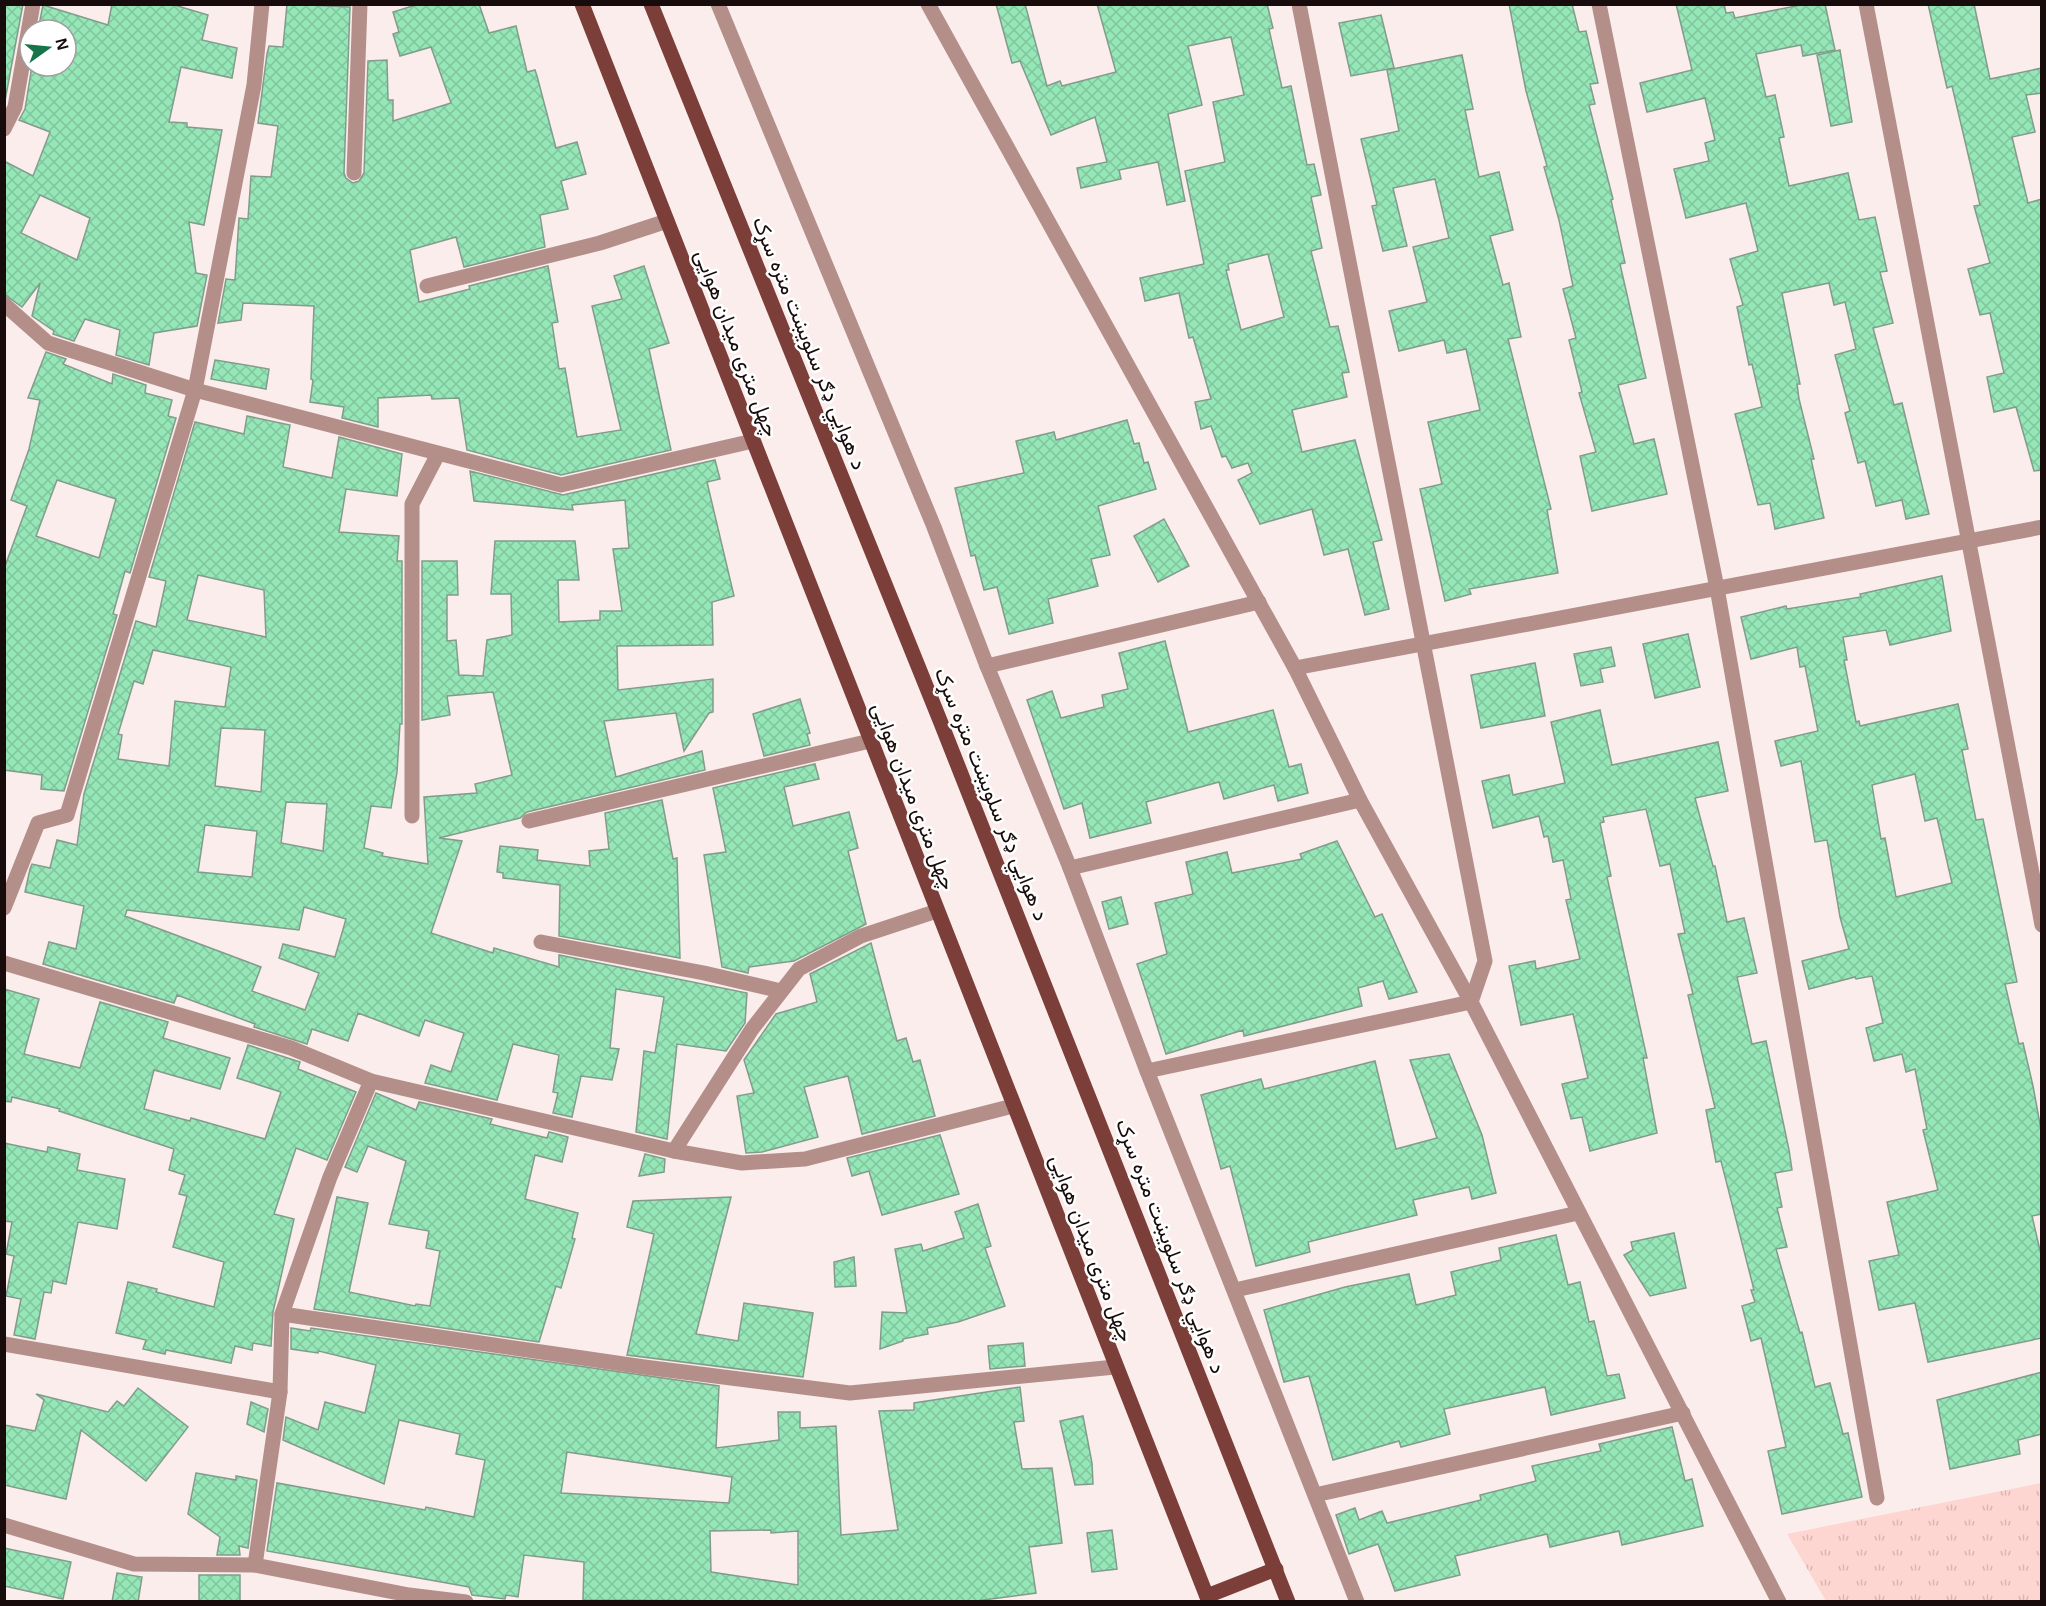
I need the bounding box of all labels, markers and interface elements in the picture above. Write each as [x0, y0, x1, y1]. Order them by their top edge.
north arrow [18, 18, 78, 78]
text: N [52, 36, 72, 52]
street label: د هوايي ډګر سلویښت متره سړک [743, 213, 871, 475]
street label: چهل متری میدان هوایی [688, 246, 783, 441]
street label: د هوايي ډګر سلویښت متره سړک [925, 664, 1053, 926]
street label: چهل متری میدان هوایی [865, 699, 960, 894]
street label: د هوايي ډګر سلویښت متره سړک [1106, 1115, 1230, 1379]
street label: چهل متری میدان هوایی [1043, 1151, 1138, 1346]

